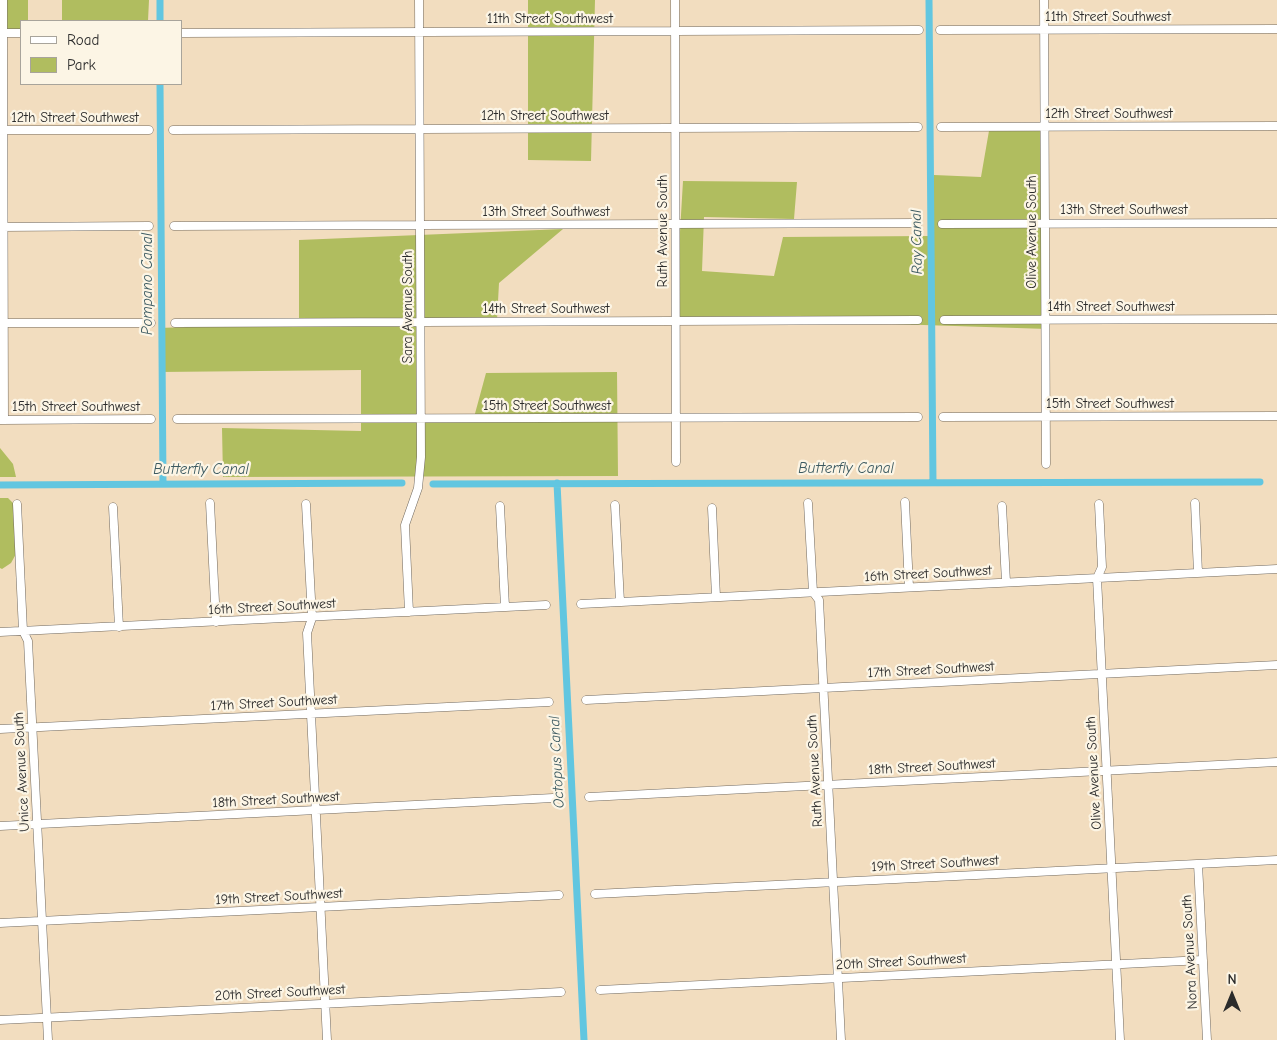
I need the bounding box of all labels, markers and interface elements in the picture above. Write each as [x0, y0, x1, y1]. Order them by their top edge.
street label: 11th Street Southwest [1045, 9, 1171, 25]
street label: 11th Street Southwest [487, 11, 613, 27]
legend [20, 20, 182, 85]
text: Road [67, 31, 99, 49]
text: Park [67, 56, 96, 74]
street label: 12th Street Southwest [1045, 106, 1173, 122]
street label: 12th Street Southwest [481, 108, 609, 124]
street label: 12th Street Southwest [11, 110, 139, 126]
street label: Ruth Avenue South [655, 175, 671, 287]
street label: Olive Avenue South [1024, 175, 1040, 289]
street label: 13th Street Southwest [1060, 202, 1188, 218]
street label: 13th Street Southwest [482, 204, 610, 220]
water label: Ray Canal [907, 210, 927, 274]
water label: Pompano Canal [139, 233, 157, 335]
street label: Sara Avenue South [400, 250, 416, 364]
street label: 14th Street Southwest [1048, 299, 1174, 315]
street label: 14th Street Southwest [483, 301, 609, 317]
street label: 15th Street Southwest [1046, 396, 1174, 412]
street label: 15th Street Southwest [483, 398, 611, 414]
street label: 15th Street Southwest [12, 399, 140, 415]
water label: Butterfly Canal [798, 460, 894, 478]
water label: Butterfly Canal [153, 461, 249, 479]
street label: 16th Street Southwest [864, 562, 992, 586]
street label: 16th Street Southwest [208, 595, 336, 619]
street label: 17th Street Southwest [867, 658, 995, 682]
street label: 17th Street Southwest [210, 691, 338, 715]
street label: Unice Avenue South [10, 712, 34, 832]
street label: Ruth Avenue South [804, 714, 826, 828]
water label: Octopus Canal [546, 715, 568, 809]
street label: Olive Avenue South [1083, 716, 1105, 830]
street label: 18th Street Southwest [868, 755, 996, 779]
street label: 18th Street Southwest [212, 788, 340, 812]
street label: 19th Street Southwest [871, 852, 999, 876]
street label: 19th Street Southwest [215, 885, 343, 909]
street label: Nora Avenue South [1179, 894, 1201, 1010]
street label: 20th Street Southwest [835, 950, 967, 974]
north arrow [1207, 970, 1257, 1020]
text: N [1227, 971, 1237, 988]
street label: 20th Street Southwest [214, 981, 346, 1005]

